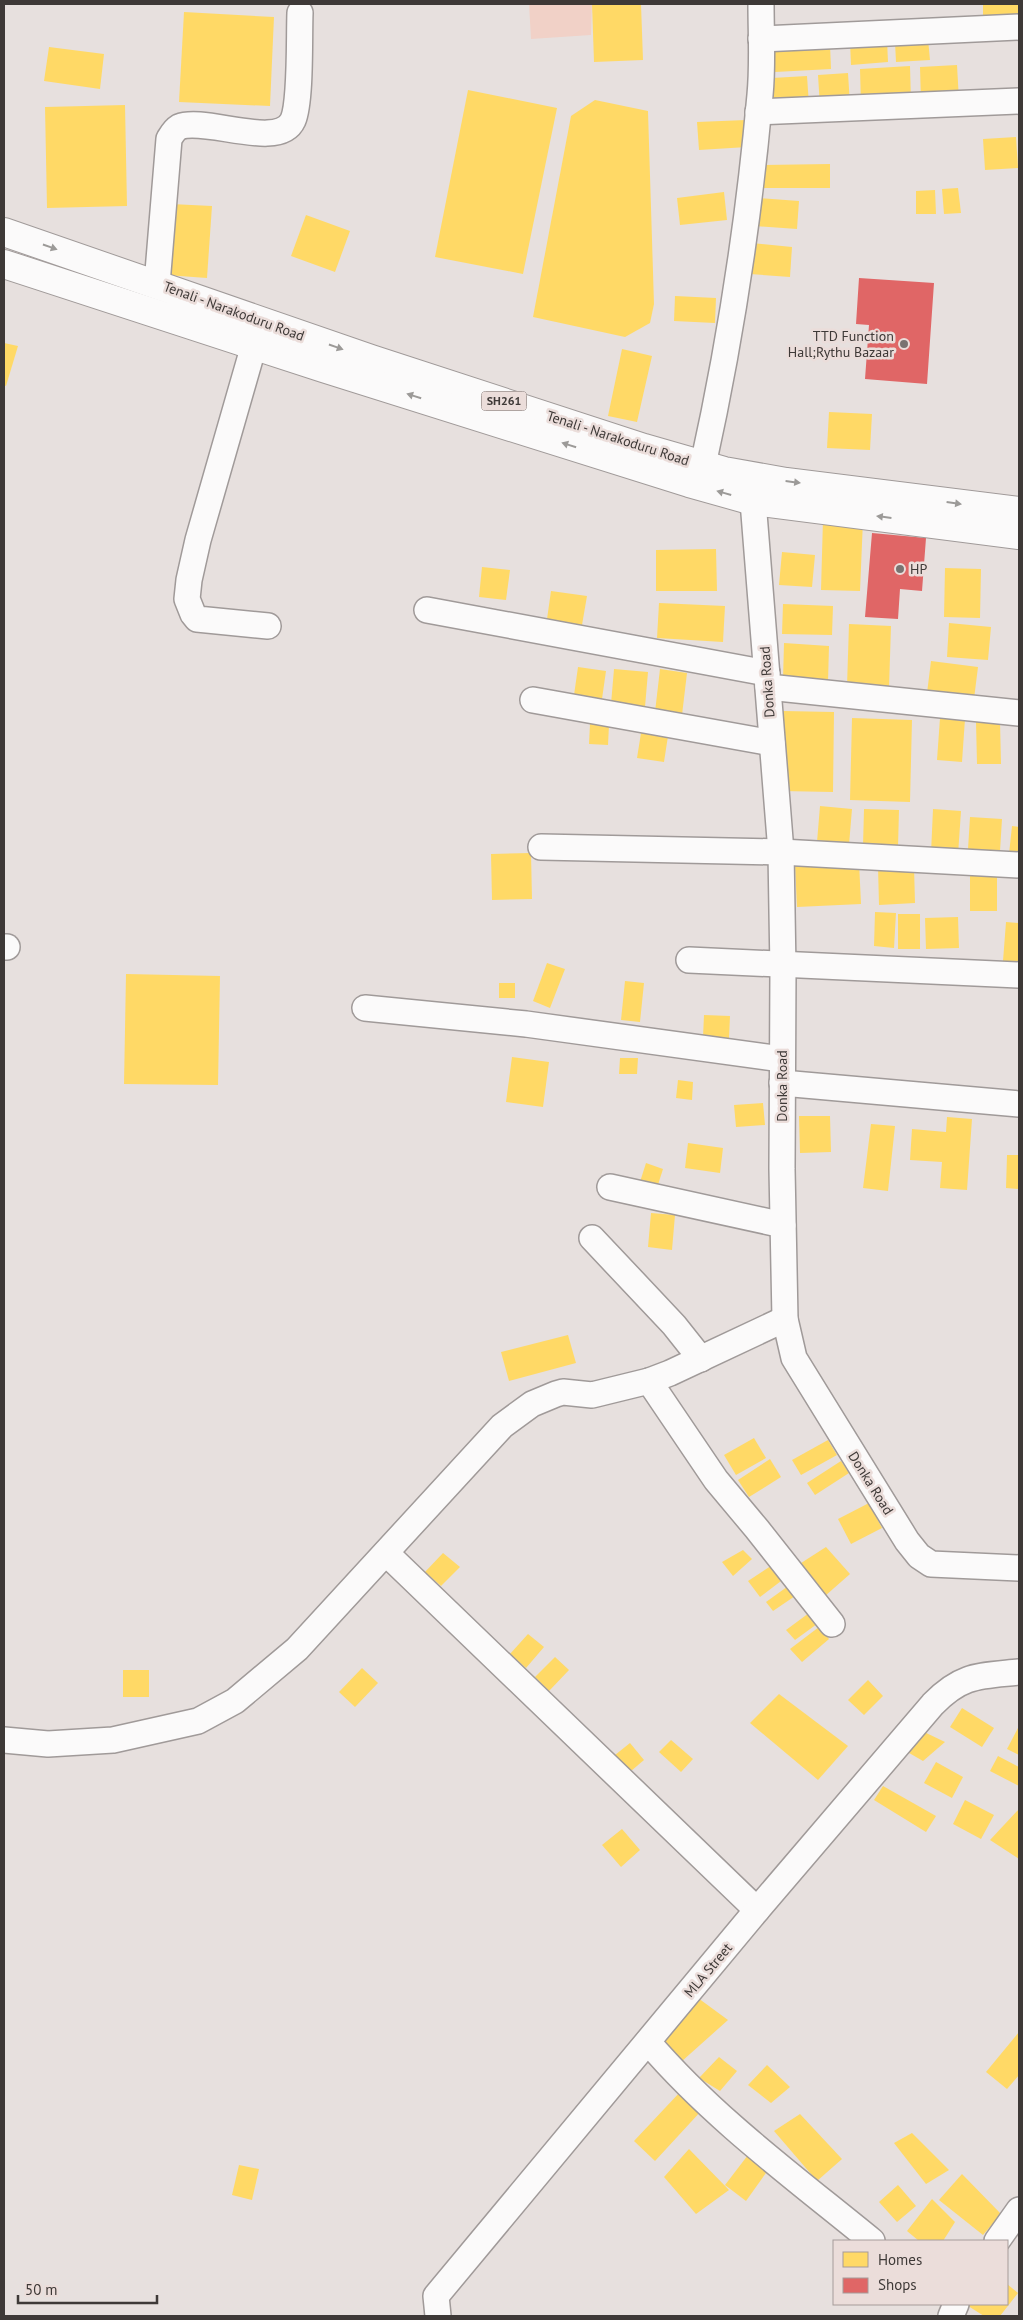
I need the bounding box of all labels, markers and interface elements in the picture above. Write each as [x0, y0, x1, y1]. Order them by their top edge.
one-way arrow [43, 243, 58, 251]
street label: Tenali - Narakoduru Road [161, 277, 307, 345]
place label: TTD Function Hall;Rythu Bazaar [788, 327, 894, 361]
marker: TTD Function Hall;Rythu Bazaar [898, 338, 910, 350]
one-way arrow [328, 344, 343, 351]
one-way arrow [406, 391, 421, 399]
road number: SH261 [482, 392, 526, 411]
street label: Tenali - Narakoduru Road [545, 406, 691, 470]
one-way arrow [561, 440, 576, 448]
one-way arrow [785, 478, 801, 486]
one-way arrow [716, 488, 731, 496]
one-way arrow [946, 499, 962, 507]
one-way arrow [876, 513, 892, 521]
place label: HP [910, 560, 927, 578]
marker: HP [894, 563, 906, 575]
street label: Donka Road [756, 646, 778, 718]
street label: Donka Road [773, 1050, 791, 1122]
street label: Donka Road [844, 1448, 898, 1518]
street label: MLA Street [680, 1939, 736, 2001]
legend [833, 2240, 1008, 2305]
text: Homes [878, 2250, 922, 2269]
scale bar [18, 2272, 156, 2304]
text: Shops [878, 2275, 917, 2294]
text: 50 m [25, 2280, 58, 2299]

